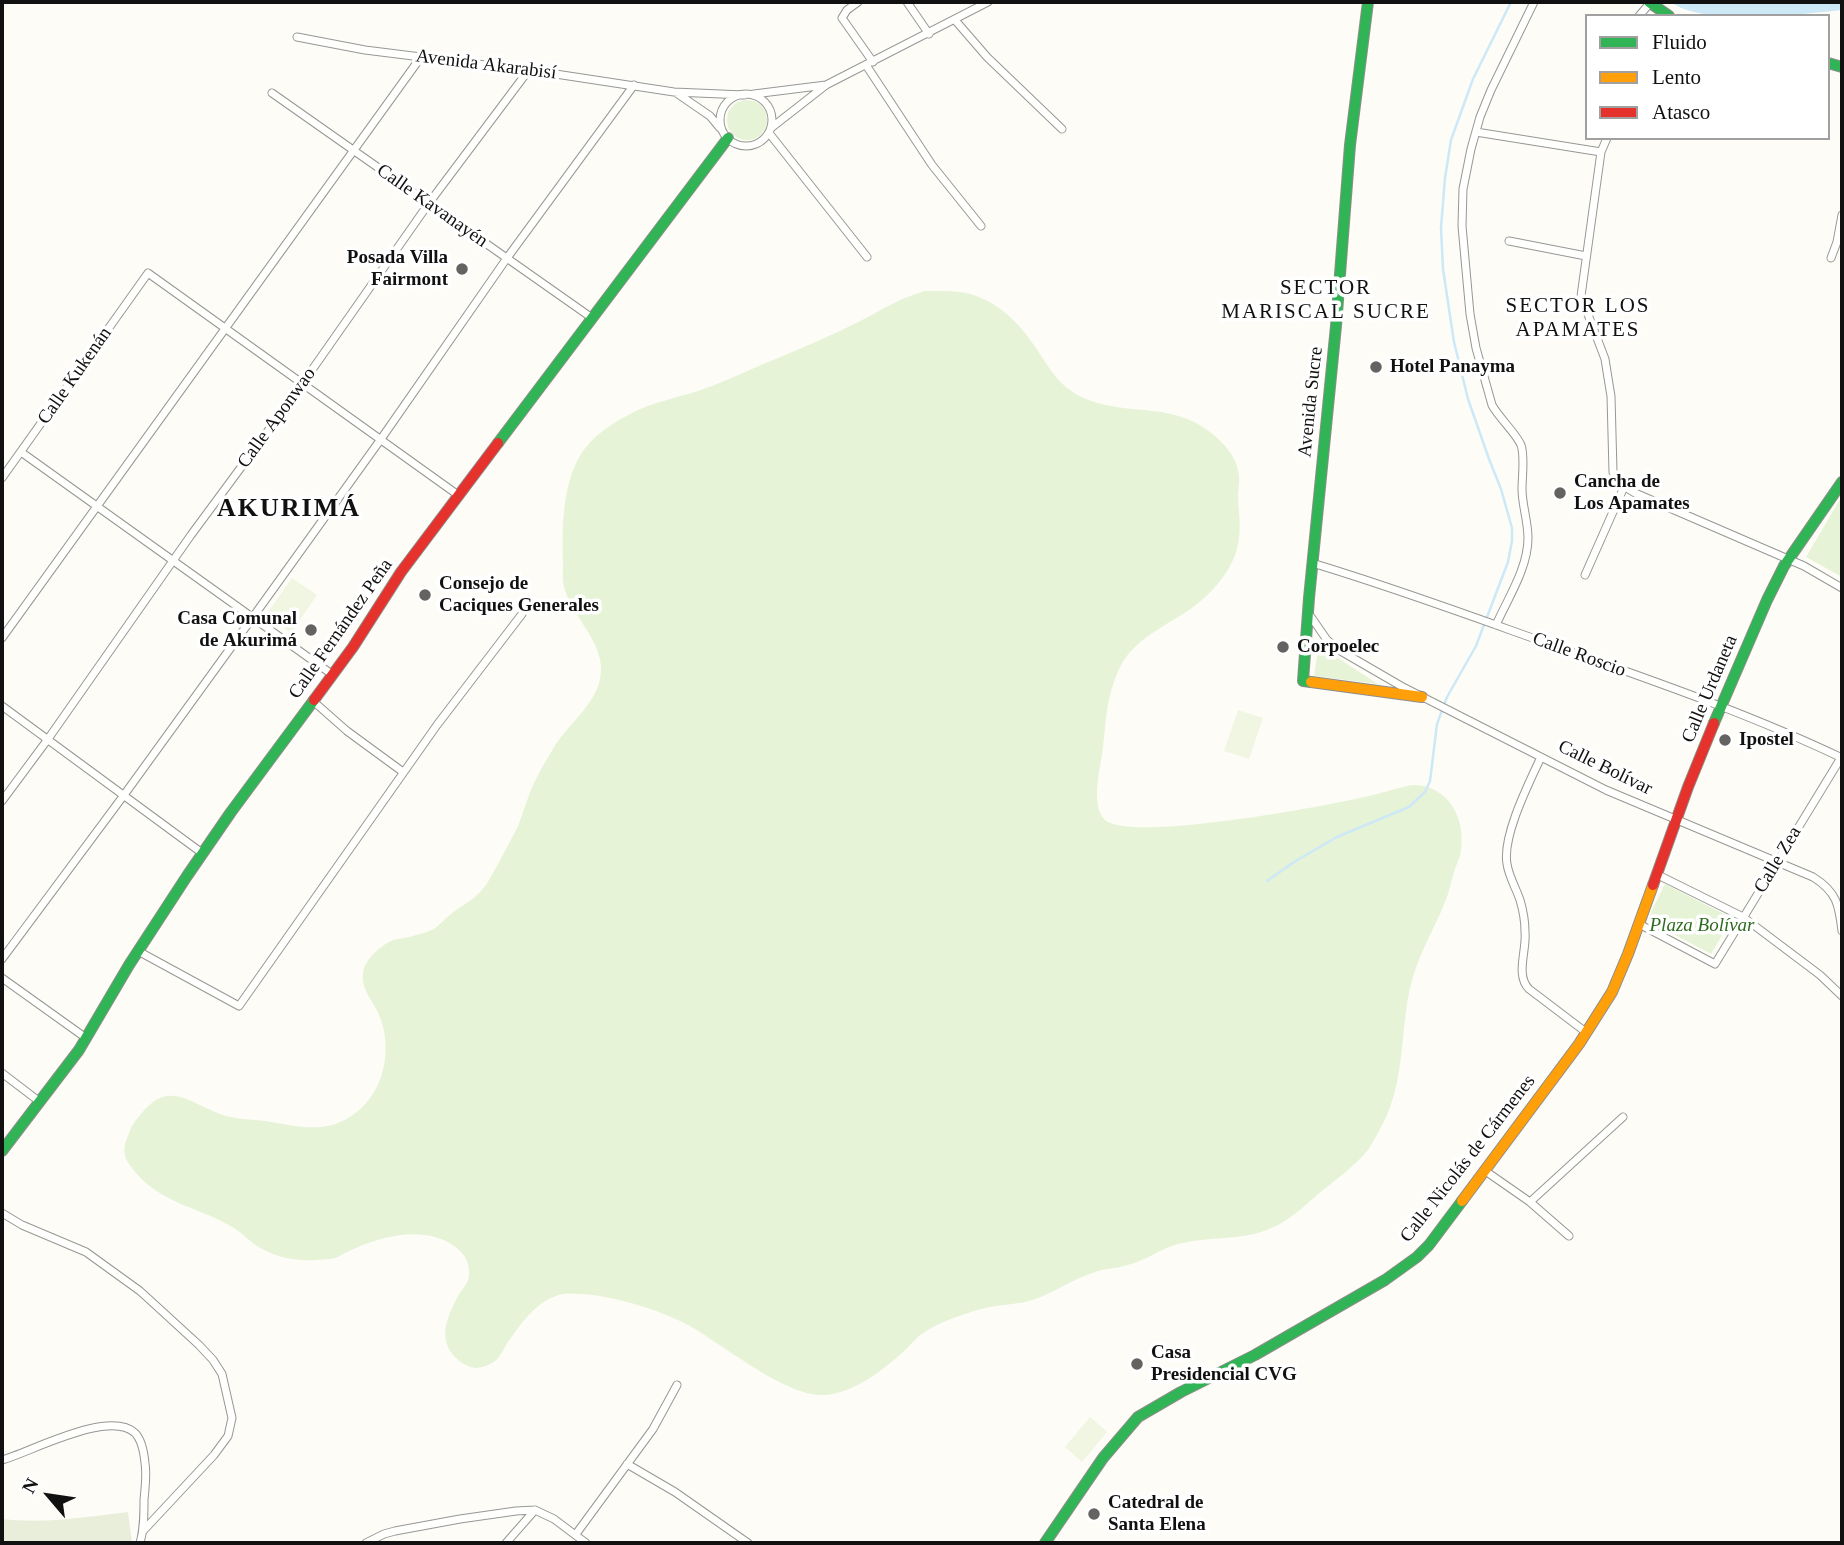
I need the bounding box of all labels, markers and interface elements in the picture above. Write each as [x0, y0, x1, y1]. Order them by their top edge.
legend [1585, 14, 1830, 140]
text: Fluido [1652, 30, 1707, 54]
street label: Avenida Akarabisí [414, 45, 558, 85]
text: Lento [1652, 65, 1701, 89]
text: Atasco [1652, 100, 1710, 124]
street label: Calle Kavanayén [372, 159, 492, 253]
place label: Posada Villa Fairmont [347, 247, 448, 291]
marker: Posada Villa Fairmont [454, 261, 470, 277]
district label: SECTOR MARISCAL SUCRE [1223, 275, 1429, 325]
district label: SECTOR LOS APAMATES [1507, 293, 1649, 343]
street label: Calle Kukenán [33, 323, 117, 429]
street label: Avenida Sucre [1294, 346, 1328, 458]
place label: Hotel Panayma [1390, 356, 1515, 378]
marker: Hotel Panayma [1368, 359, 1384, 375]
street label: Calle Aponwao [233, 363, 321, 473]
place label: Cancha de Los Apamates [1574, 471, 1690, 515]
marker: Cancha de Los Apamates [1552, 485, 1568, 501]
district label: AKURIMÁ [218, 493, 360, 525]
street label: Calle Fernández Peña [284, 555, 398, 703]
place label: Consejo de Caciques Generales [439, 573, 599, 617]
marker: Consejo de Caciques Generales [417, 587, 433, 603]
place label: Casa Comunal de Akurimá [177, 608, 297, 652]
marker: Casa Comunal de Akurimá [303, 622, 319, 638]
street label: Calle Roscio [1529, 628, 1629, 682]
street label: Calle Urdaneta [1677, 632, 1743, 746]
place label: Corpoelec [1297, 636, 1379, 658]
marker: Corpoelec [1275, 639, 1291, 655]
place label: Ipostel [1739, 729, 1794, 751]
marker: Ipostel [1717, 732, 1733, 748]
street label: Calle Bolívar [1554, 735, 1656, 801]
street label: Calle Zea [1749, 823, 1807, 897]
park label: Plaza Bolívar [1649, 915, 1755, 937]
street label: Calle Nicolás de Cármenes [1396, 1071, 1540, 1247]
place label: Casa Presidencial CVG [1151, 1342, 1297, 1386]
marker: Casa Presidencial CVG [1129, 1356, 1145, 1372]
north arrow [14, 1461, 84, 1531]
text: N [18, 1474, 43, 1497]
place label: Catedral de Santa Elena [1108, 1492, 1206, 1536]
marker: Catedral de Santa Elena [1086, 1506, 1102, 1522]

